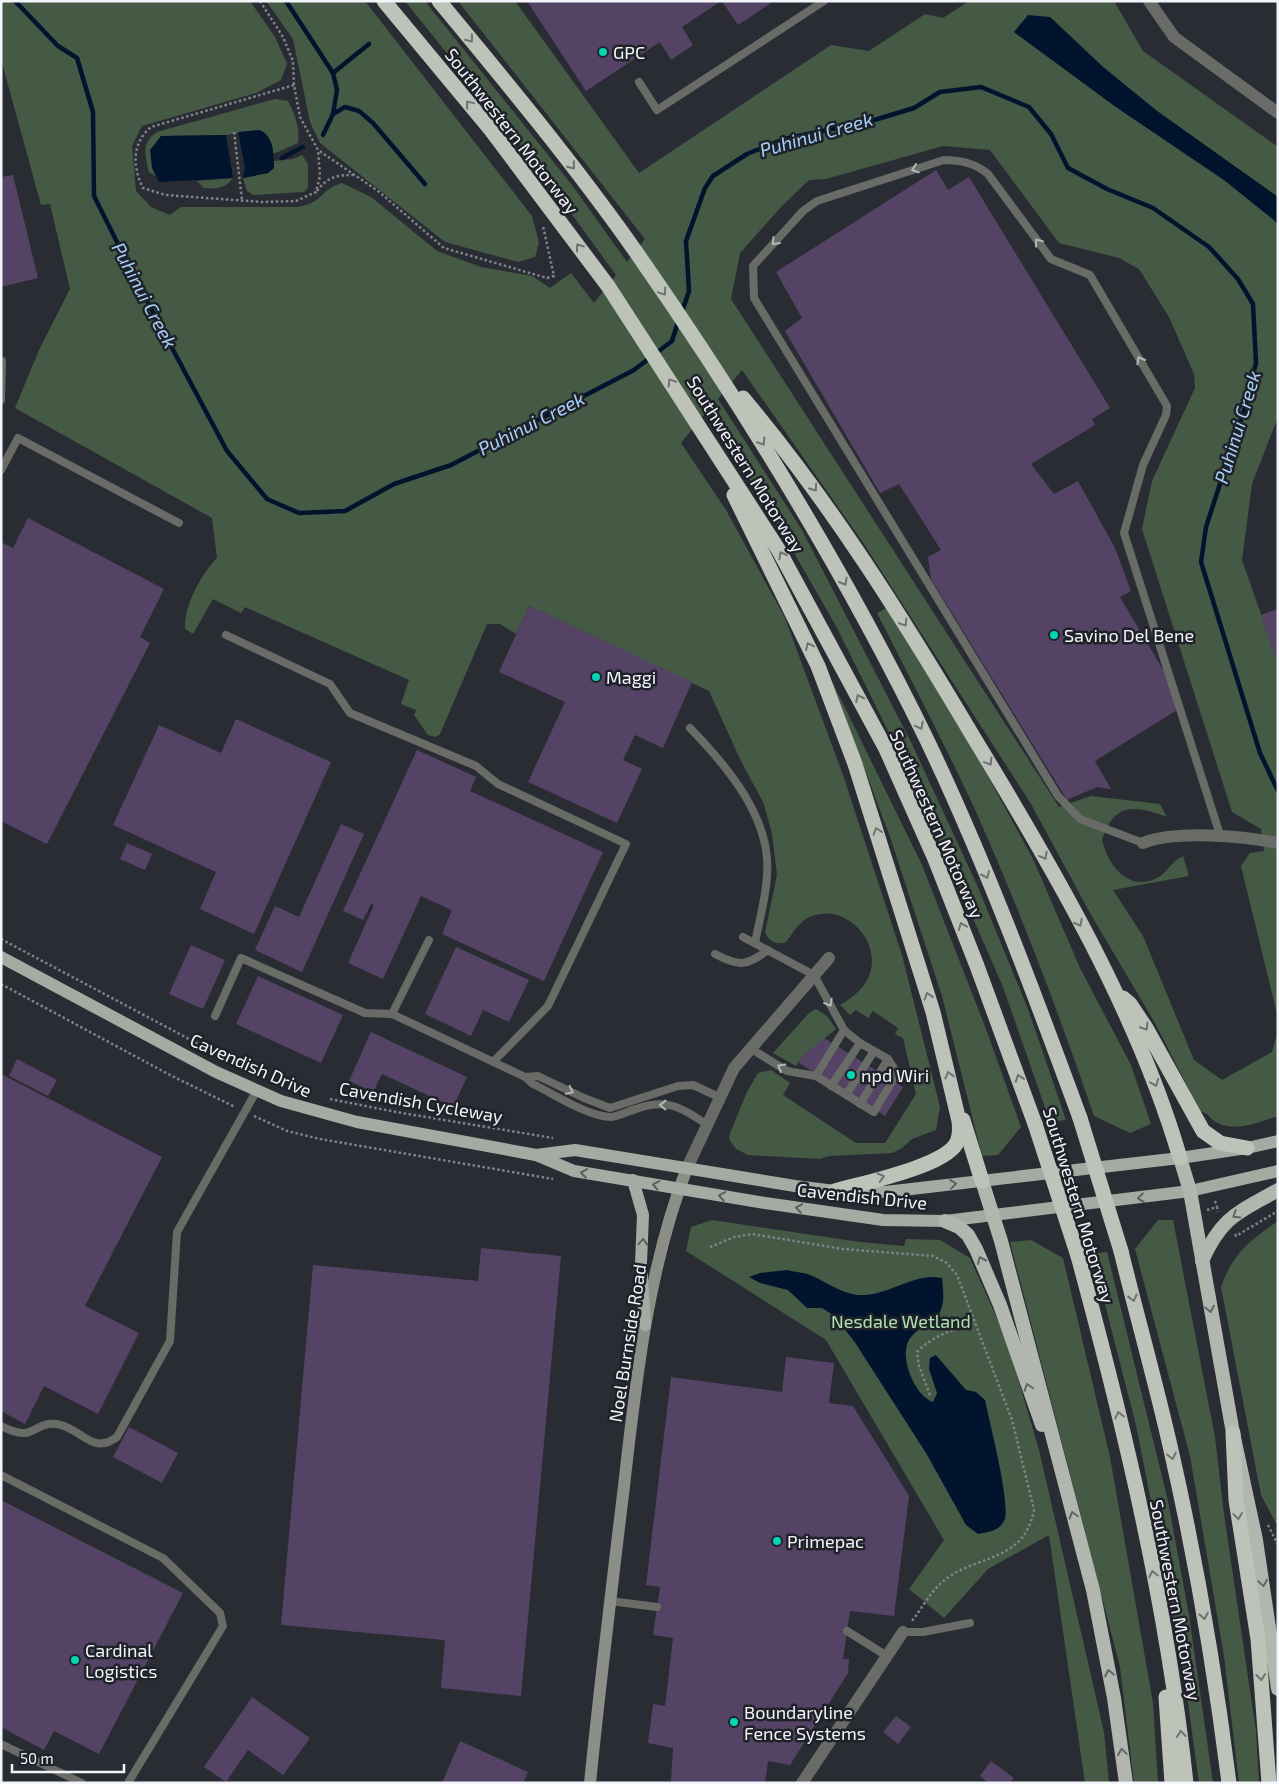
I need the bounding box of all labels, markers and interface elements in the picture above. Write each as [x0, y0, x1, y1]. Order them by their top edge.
one-way arrow [465, 33, 473, 42]
place label: GPC [613, 41, 645, 63]
street label: Southwestern Motorway [440, 44, 584, 219]
marker: GPC [597, 46, 609, 58]
one-way arrow [466, 101, 475, 110]
water label: Puhinui Creek [757, 107, 875, 161]
one-way arrow [566, 160, 574, 169]
one-way arrow [912, 164, 920, 174]
one-way arrow [772, 237, 781, 246]
water label: Puhinui Creek [107, 238, 183, 352]
one-way arrow [1036, 239, 1044, 248]
one-way arrow [576, 243, 585, 253]
one-way arrow [657, 286, 666, 296]
one-way arrow [1137, 357, 1147, 366]
water label: Puhinui Creek [1209, 368, 1265, 486]
street label: Southwestern Motorway [683, 372, 810, 557]
one-way arrow [668, 378, 677, 387]
water label: Puhinui Creek [474, 386, 588, 460]
one-way arrow [756, 436, 766, 445]
one-way arrow [808, 482, 817, 492]
one-way arrow [778, 552, 788, 561]
one-way arrow [838, 577, 848, 586]
one-way arrow [898, 618, 907, 627]
place label: Savino Del Bene [1064, 624, 1194, 646]
marker: Savino Del Bene [1048, 629, 1060, 641]
one-way arrow [805, 642, 815, 651]
place label: Maggi [606, 666, 656, 688]
marker: Maggi [590, 671, 602, 683]
one-way arrow [855, 694, 865, 703]
one-way arrow [914, 721, 924, 730]
street label: Southwestern Motorway [885, 726, 989, 922]
one-way arrow [982, 757, 992, 766]
one-way arrow [872, 828, 882, 836]
one-way arrow [1037, 851, 1047, 860]
one-way arrow [979, 870, 990, 879]
one-way arrow [1073, 918, 1083, 927]
one-way arrow [957, 922, 968, 931]
one-way arrow [923, 992, 933, 1001]
one-way arrow [823, 997, 833, 1006]
one-way arrow [1139, 1022, 1148, 1031]
street label: Cavendish Drive [187, 1028, 315, 1102]
one-way arrow [778, 1063, 787, 1073]
place label: npd Wiri [861, 1064, 929, 1086]
marker: npd Wiri [845, 1069, 857, 1081]
one-way arrow [944, 1071, 955, 1080]
one-way arrow [1015, 1075, 1025, 1083]
street label: Cavendish Cycleway [338, 1077, 505, 1127]
one-way arrow [1149, 1078, 1159, 1087]
one-way arrow [565, 1085, 574, 1096]
one-way arrow [659, 1100, 666, 1110]
street label: Southwestern Motorway [1039, 1104, 1120, 1306]
one-way arrow [580, 1168, 588, 1179]
one-way arrow [877, 1173, 885, 1183]
street label: Cavendish Drive [796, 1178, 928, 1214]
one-way arrow [949, 1179, 957, 1190]
one-way arrow [651, 1180, 660, 1190]
one-way arrow [718, 1191, 726, 1202]
one-way arrow [1137, 1192, 1145, 1203]
one-way arrow [795, 1204, 804, 1214]
one-way arrow [1232, 1208, 1241, 1218]
one-way arrow [637, 1237, 648, 1245]
one-way arrow [976, 1256, 987, 1265]
street label: Noel Burnside Road [604, 1262, 650, 1424]
one-way arrow [1127, 1294, 1137, 1302]
one-way arrow [1205, 1304, 1215, 1313]
park label: Nesdale Wetland [831, 1310, 971, 1332]
one-way arrow [1023, 1383, 1033, 1392]
one-way arrow [1114, 1411, 1125, 1420]
one-way arrow [1166, 1452, 1177, 1461]
street label: Southwestern Motorway [1146, 1498, 1206, 1703]
one-way arrow [1068, 1510, 1079, 1519]
one-way arrow [1232, 1512, 1243, 1520]
place label: Primepac [787, 1530, 864, 1552]
marker: Primepac [771, 1535, 783, 1547]
one-way arrow [1149, 1570, 1159, 1579]
one-way arrow [1257, 1580, 1268, 1588]
one-way arrow [1198, 1611, 1208, 1620]
place label: Cardinal Logistics [85, 1639, 157, 1682]
marker: Cardinal Logistics [69, 1654, 81, 1666]
one-way arrow [1104, 1669, 1115, 1677]
one-way arrow [1255, 1673, 1266, 1681]
place label: Boundaryline Fence Systems [744, 1701, 866, 1744]
marker: Boundaryline Fence Systems [728, 1716, 740, 1728]
one-way arrow [1176, 1730, 1187, 1738]
scale bar [12, 1742, 125, 1774]
one-way arrow [1117, 1748, 1128, 1756]
text: 50 m [20, 1749, 54, 1767]

